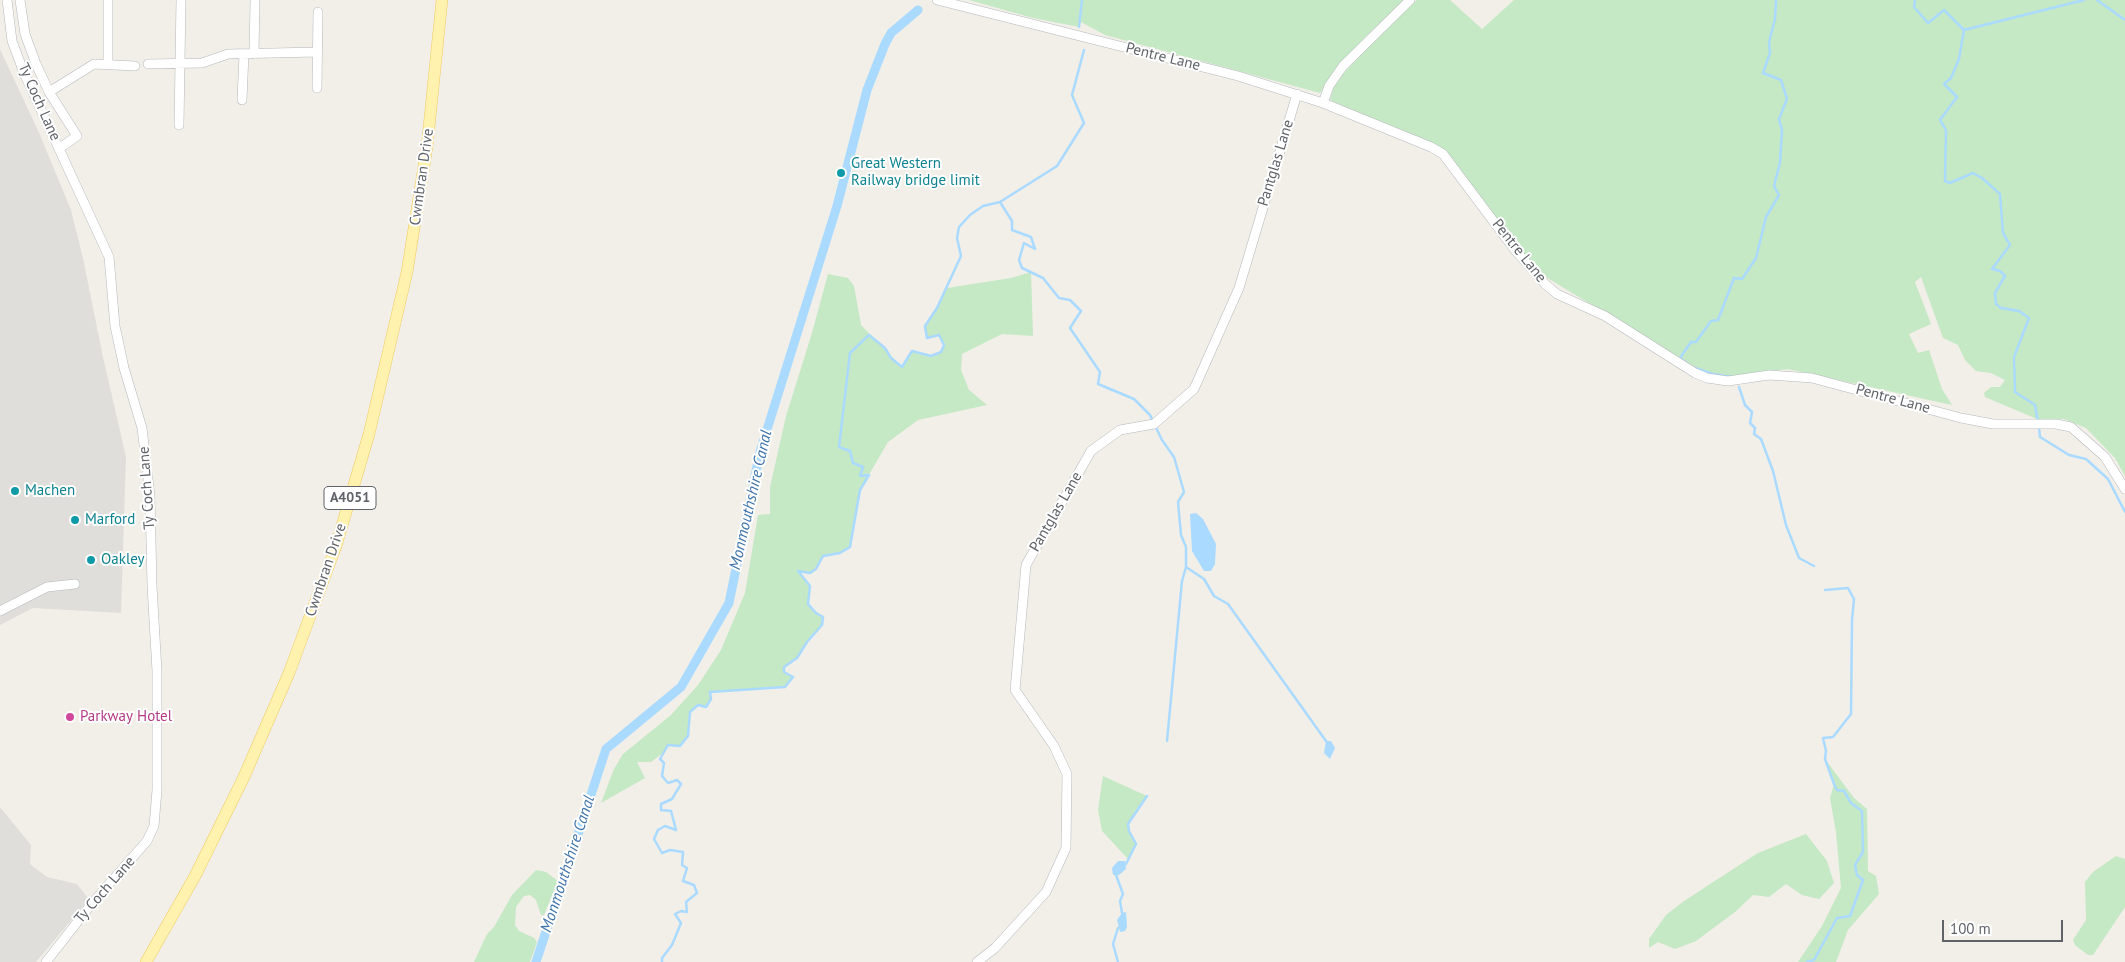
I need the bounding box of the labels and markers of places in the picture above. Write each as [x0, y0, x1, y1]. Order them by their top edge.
place label: Great Western Railway bridge limit [851, 155, 980, 190]
marker: Great Western Railway bridge limit [835, 167, 847, 179]
place label: Machen [25, 482, 75, 500]
marker: Machen [9, 485, 21, 497]
place label: Marford [85, 511, 135, 529]
marker: Marford [69, 514, 81, 526]
place label: Oakley [101, 551, 145, 569]
marker: Oakley [85, 554, 97, 566]
place label: Parkway Hotel [80, 708, 172, 726]
marker: Parkway Hotel [64, 711, 76, 723]

